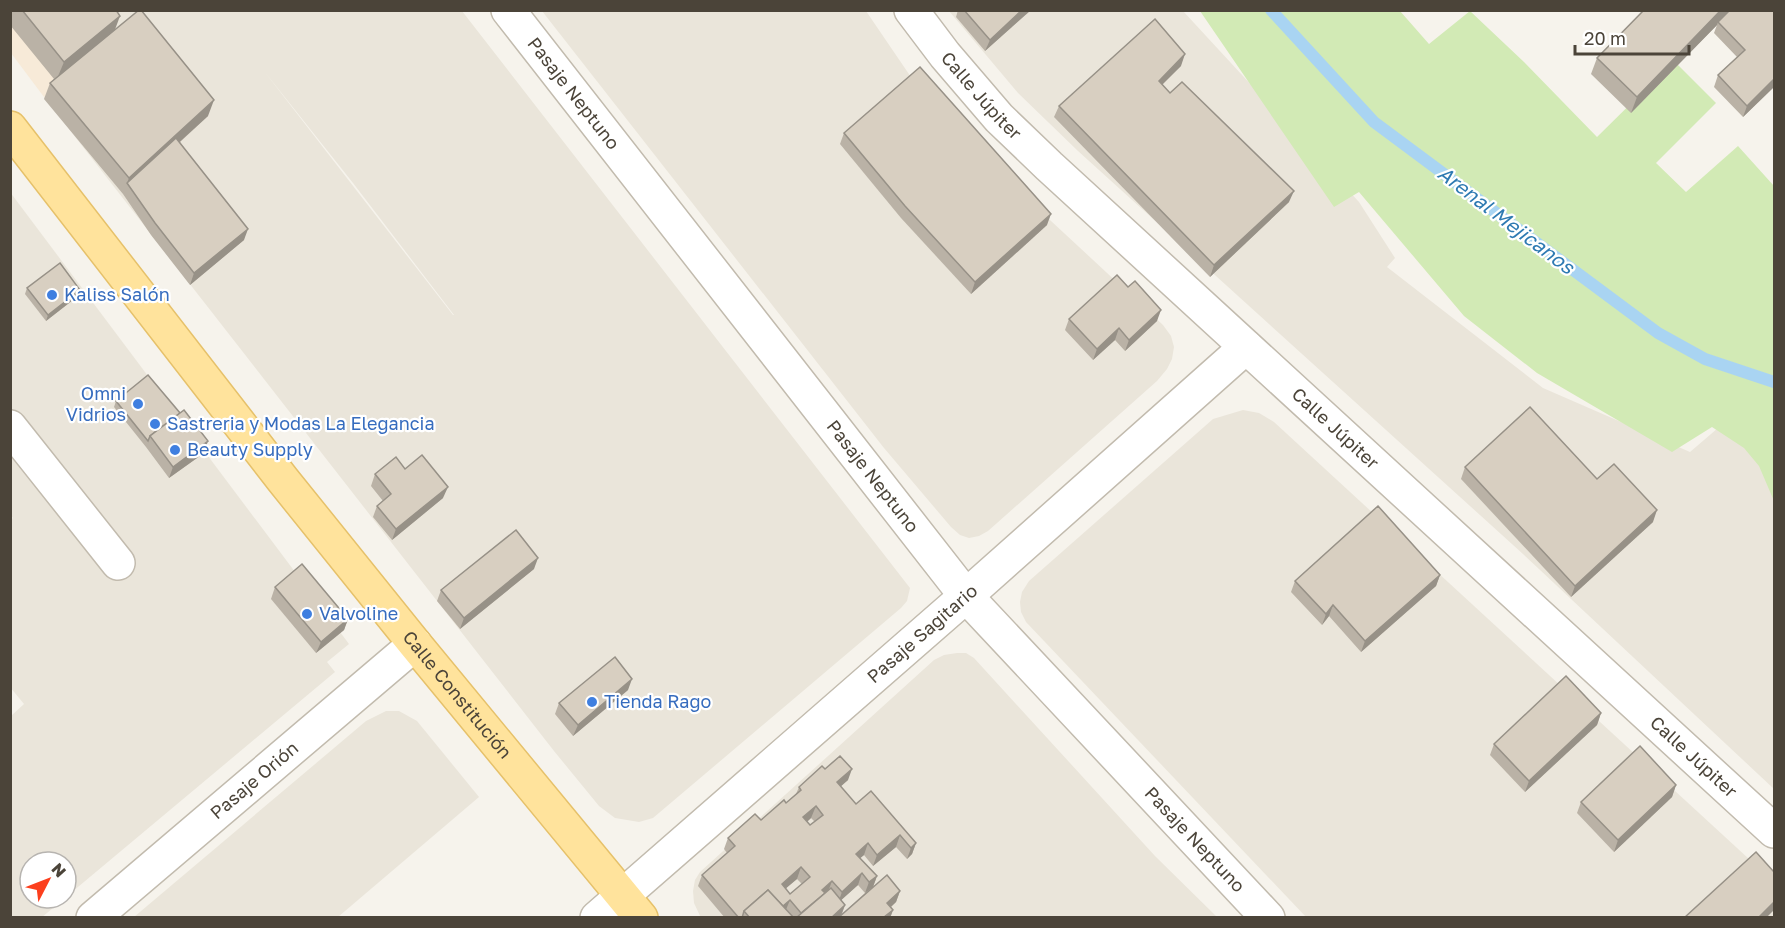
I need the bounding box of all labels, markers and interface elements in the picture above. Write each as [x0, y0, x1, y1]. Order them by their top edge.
scale bar [1575, 18, 1689, 56]
text: 20 m [1584, 27, 1626, 49]
street label: Pasaje Neptuno [523, 32, 625, 153]
street label: Calle Júpiter [937, 47, 1027, 144]
water label: Arenal Mejicanos [1433, 160, 1581, 280]
place label: Kaliss Salón [64, 283, 170, 305]
marker: Kaliss Salón [45, 288, 59, 302]
place label: Omni Vidrios [66, 382, 126, 425]
street label: Calle Júpiter [1288, 382, 1384, 473]
marker: Omni Vidrios [131, 397, 145, 411]
place label: Sastreria y Modas La Elegancia [167, 412, 435, 434]
street label: Pasaje Neptuno [823, 415, 924, 536]
marker: Sastreria y Modas La Elegancia [148, 417, 162, 431]
place label: Beauty Supply [187, 438, 313, 460]
marker: Beauty Supply [168, 443, 182, 457]
street label: Pasaje Sagitario [862, 579, 981, 687]
place label: Valvoline [319, 602, 398, 624]
marker: Valvoline [300, 607, 314, 621]
street label: Calle Constitución [399, 626, 517, 763]
place label: Tienda Rago [604, 690, 711, 712]
marker: Tienda Rago [585, 695, 599, 709]
street label: Calle Júpiter [1646, 711, 1742, 802]
street label: Pasaje Orión [205, 736, 302, 823]
street label: Pasaje Neptuno [1141, 782, 1250, 896]
north arrow [18, 850, 78, 910]
text: N [48, 859, 71, 881]

